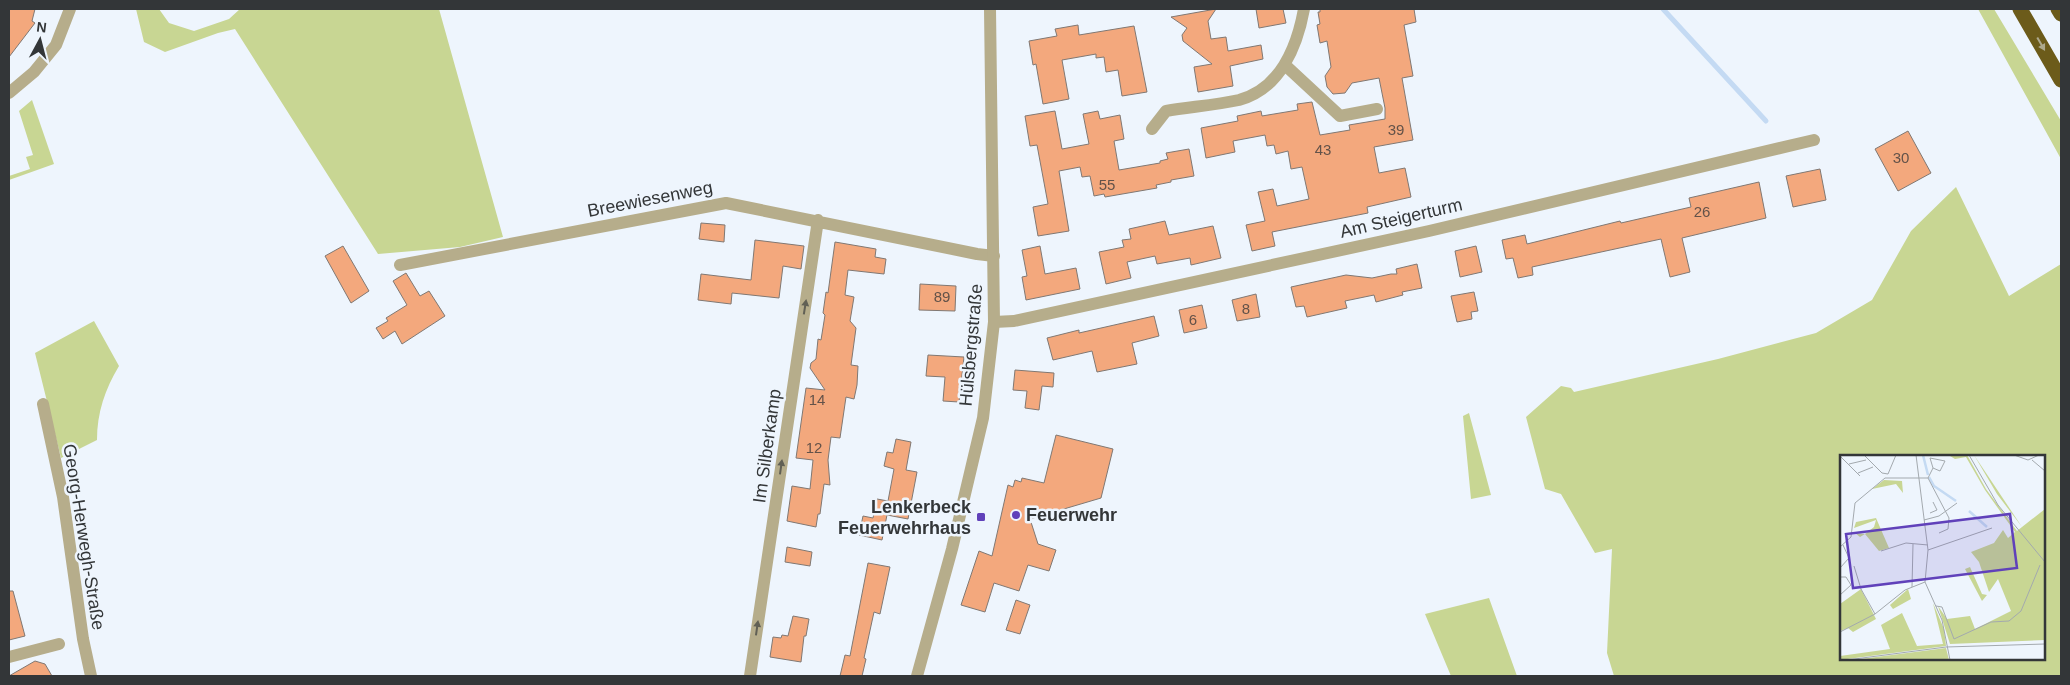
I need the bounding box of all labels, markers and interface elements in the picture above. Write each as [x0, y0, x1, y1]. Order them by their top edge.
north arrow [15, 15, 65, 65]
text: N [36, 19, 48, 36]
one-way arrow [2036, 38, 2045, 51]
house number: 39 [1388, 121, 1404, 138]
house number: 43 [1315, 141, 1331, 158]
house number: 30 [1893, 149, 1909, 166]
house number: 55 [1099, 176, 1115, 193]
street label: Breewiesenweg [586, 177, 714, 221]
street label: Am Steigerturm [1338, 194, 1464, 242]
house number: 26 [1694, 203, 1710, 220]
street label: Hülsbergstraße [956, 283, 986, 407]
house number: 89 [934, 288, 950, 305]
one-way arrow [801, 298, 809, 314]
house number: 8 [1242, 300, 1250, 317]
house number: 6 [1189, 311, 1197, 328]
street label: Im Silberkamp [749, 388, 785, 504]
house number: 14 [809, 391, 825, 408]
house number: 12 [806, 439, 822, 456]
street label: Georg-Herwegh-Straße [59, 443, 109, 631]
inset map [1840, 455, 2045, 660]
one-way arrow [777, 459, 785, 475]
place label: Lenkerbeck Feuerwehrhaus [838, 497, 972, 538]
place label: Feuerwehr [1026, 505, 1117, 525]
marker: Feuerwehr [1010, 509, 1022, 521]
marker: Lenkerbeck Feuerwehrhaus [975, 511, 987, 523]
one-way arrow [754, 620, 762, 636]

